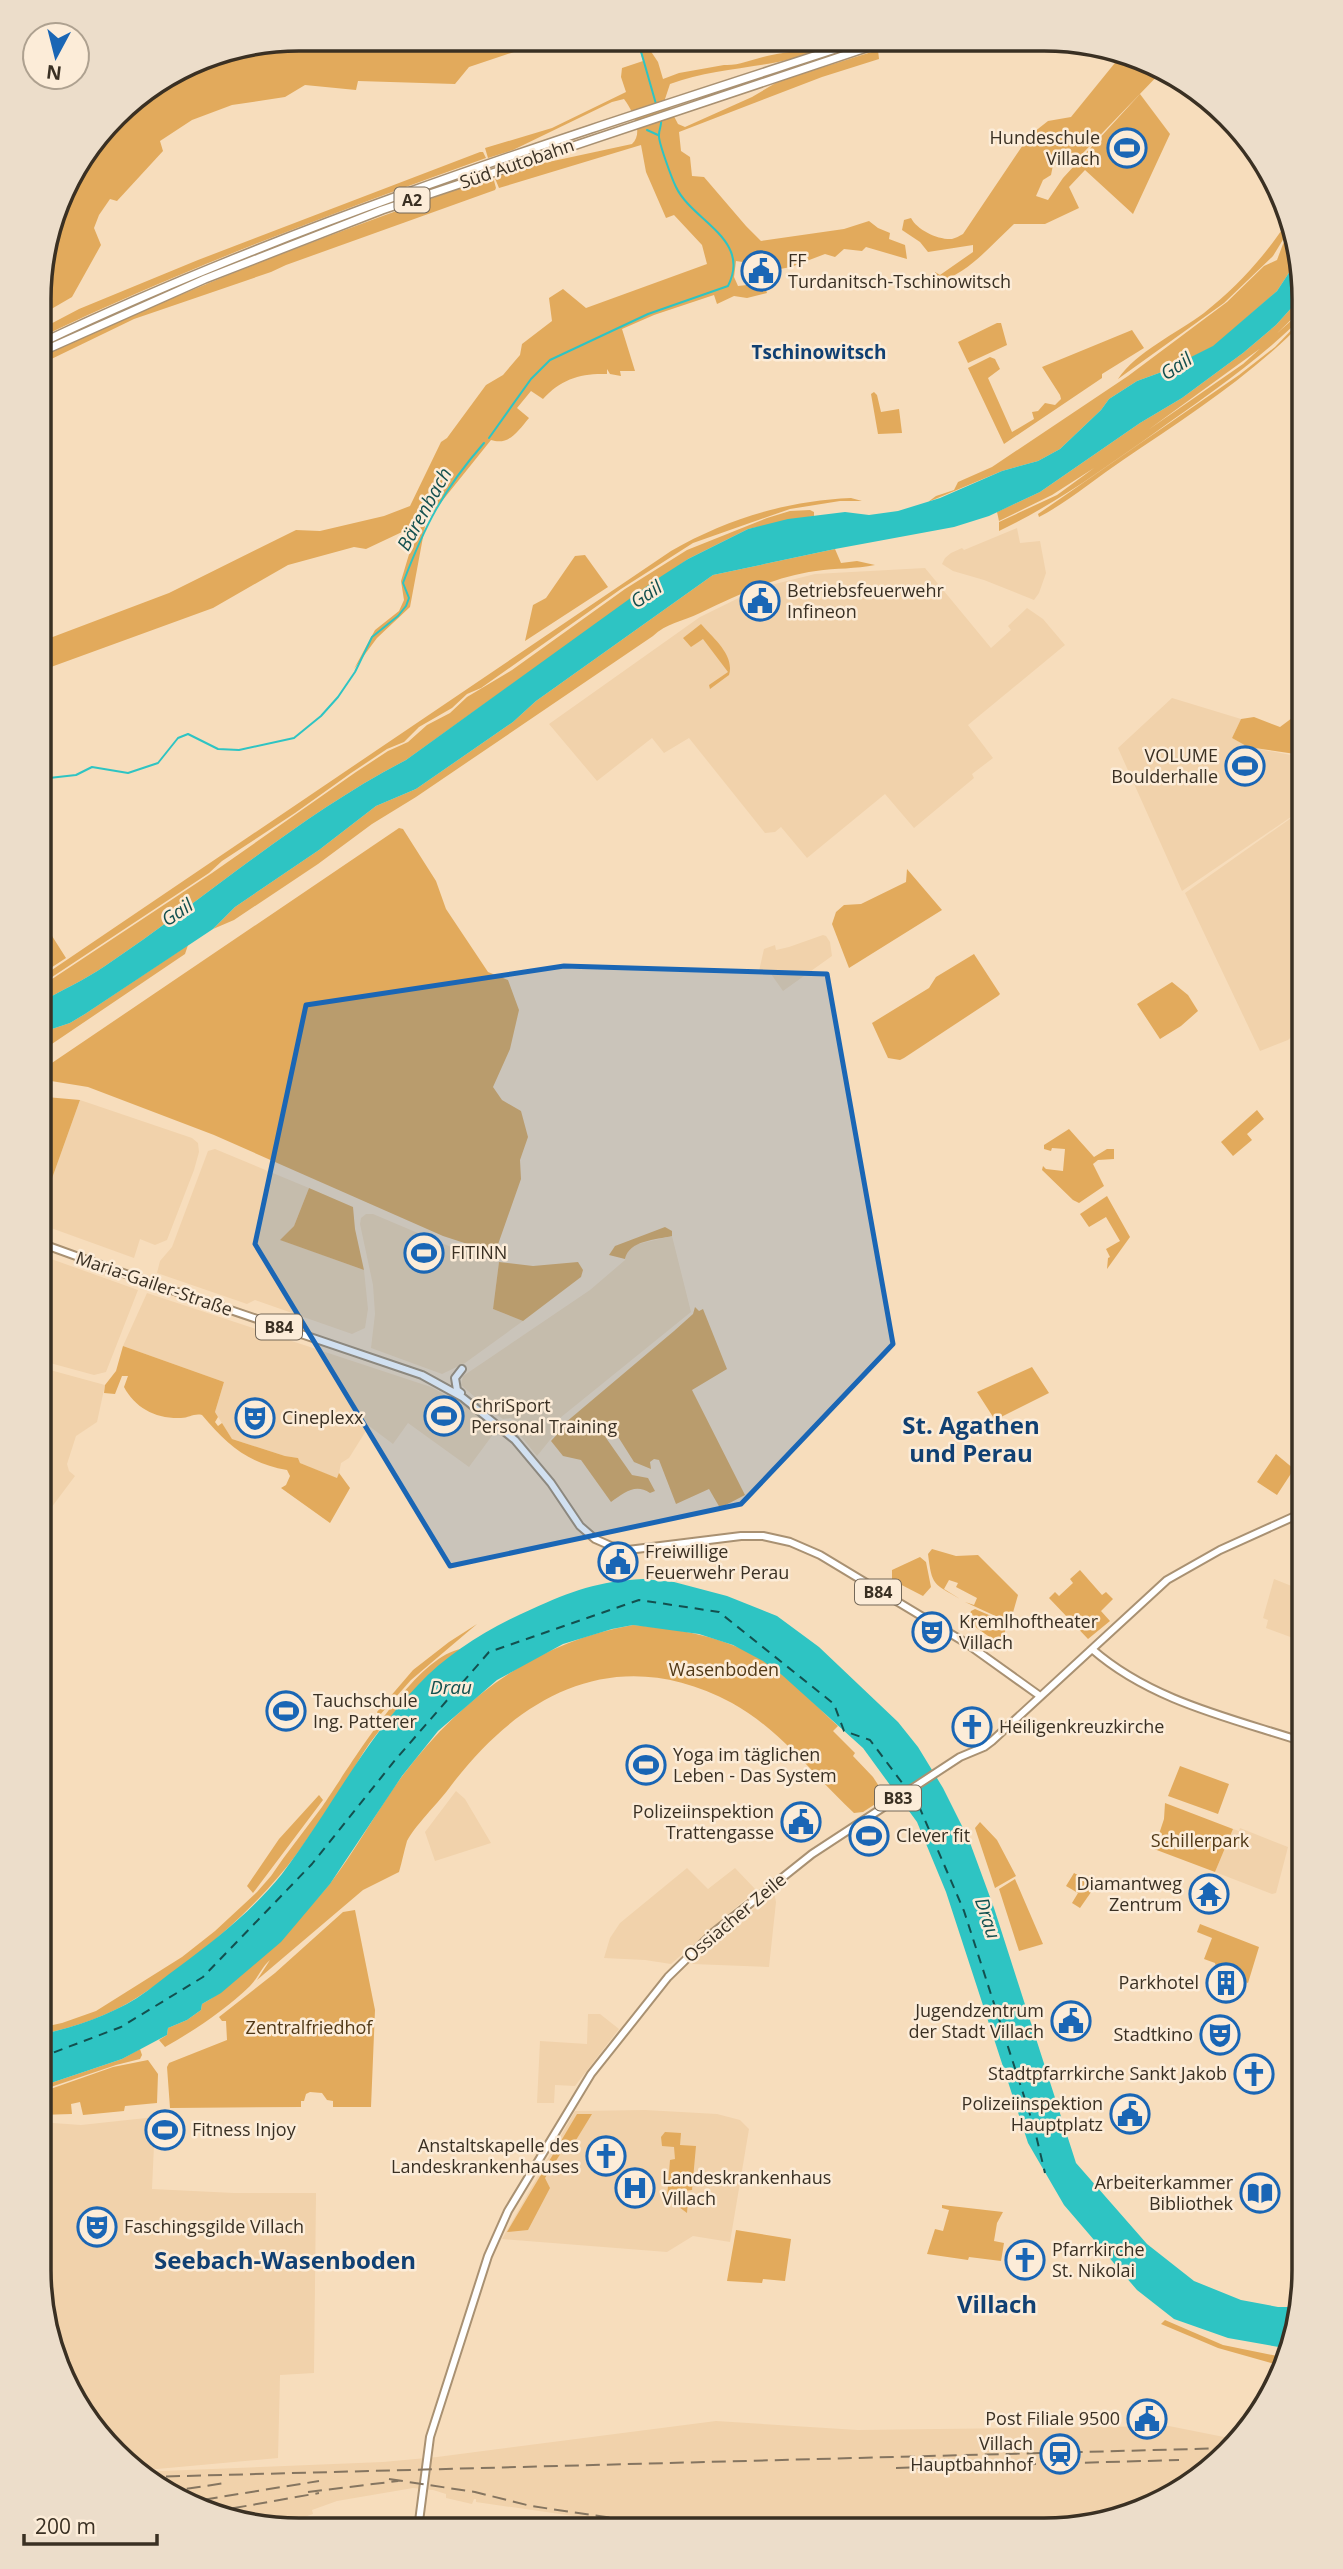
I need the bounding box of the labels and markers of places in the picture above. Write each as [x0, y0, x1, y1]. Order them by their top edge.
place label: Hundeschule Villach [990, 125, 1100, 170]
sports icon: Hundeschule Villach [1106, 127, 1148, 169]
place label: FF Turdanitsch-Tschinowitsch [788, 248, 1011, 293]
public building icon: FF Turdanitsch-Tschinowitsch [740, 250, 782, 292]
place label: Betriebsfeuerwehr Infineon [787, 578, 945, 623]
public building icon: Betriebsfeuerwehr Infineon [739, 580, 781, 622]
place label: VOLUME Boulderhalle [1111, 743, 1218, 788]
sports icon: VOLUME Boulderhalle [1224, 745, 1266, 787]
sports icon: FITINN [403, 1232, 445, 1274]
place label: FITINN [451, 1240, 507, 1264]
place label: ChriSport Personal Training [471, 1393, 617, 1438]
sports icon: ChriSport Personal Training [423, 1395, 465, 1437]
theatre icon: Cineplexx [234, 1397, 276, 1439]
place label: Cineplexx [282, 1405, 364, 1429]
place label: Freiwillige Feuerwehr Perau [645, 1539, 789, 1584]
public building icon: Freiwillige Feuerwehr Perau [597, 1541, 639, 1583]
place label: Kremlhoftheater Villach [959, 1609, 1099, 1654]
theatre icon: Kremlhoftheater Villach [911, 1611, 953, 1653]
place label: Tauchschule Ing. Patterer [313, 1688, 418, 1733]
sports icon: Tauchschule Ing. Patterer [265, 1690, 307, 1732]
church icon: Heiligenkreuzkirche [951, 1706, 993, 1748]
place label: Heiligenkreuzkirche [999, 1714, 1164, 1738]
place label: Yoga im täglichen Leben - Das System [673, 1742, 837, 1787]
sports icon: Yoga im täglichen Leben - Das System [625, 1744, 667, 1786]
place label: Polizeiinspektion Trattengasse [633, 1799, 774, 1844]
public building icon: Polizeiinspektion Trattengasse [780, 1801, 822, 1843]
sports icon: Clever fit [848, 1815, 890, 1857]
place label: Clever fit [896, 1823, 970, 1847]
place label: Diamantweg Zentrum [1076, 1871, 1182, 1916]
temple icon: Diamantweg Zentrum [1188, 1873, 1230, 1915]
building icon: Parkhotel [1205, 1962, 1247, 2004]
place label: Parkhotel [1118, 1970, 1199, 1994]
place label: Jugendzentrum der Stadt Villach [908, 1998, 1044, 2043]
public building icon: Jugendzentrum der Stadt Villach [1050, 2000, 1092, 2042]
theatre icon: Stadtkino [1199, 2014, 1241, 2056]
place label: Stadtkino [1113, 2022, 1193, 2046]
church icon: Stadtpfarrkirche Sankt Jakob [1233, 2053, 1275, 2095]
place label: Stadtpfarrkirche Sankt Jakob [988, 2061, 1227, 2085]
place label: Polizeiinspektion Hauptplatz [962, 2091, 1103, 2136]
public building icon: Polizeiinspektion Hauptplatz [1109, 2093, 1151, 2135]
sports icon: Fitness Injoy [144, 2109, 186, 2151]
place label: Fitness Injoy [192, 2117, 297, 2141]
place label: Anstaltskapelle des Landeskrankenhauses [391, 2133, 579, 2178]
church icon: Anstaltskapelle des Landeskrankenhauses [585, 2135, 627, 2177]
place label: Landeskrankenhaus Villach [662, 2165, 831, 2210]
hospital icon: Landeskrankenhaus Villach [614, 2167, 656, 2209]
place label: Arbeiterkammer Bibliothek [1094, 2170, 1234, 2215]
library icon: Arbeiterkammer Bibliothek [1239, 2172, 1281, 2214]
theatre icon: Faschingsgilde Villach [76, 2206, 118, 2248]
place label: Faschingsgilde Villach [124, 2214, 304, 2238]
place label: Pfarrkirche St. Nikolai [1052, 2237, 1145, 2282]
church icon: Pfarrkirche St. Nikolai [1004, 2239, 1046, 2281]
public building icon: Post Filiale 9500 [1126, 2398, 1168, 2440]
place label: Post Filiale 9500 [985, 2406, 1120, 2430]
place label: Villach Hauptbahnhof [910, 2431, 1034, 2476]
station icon: Villach Hauptbahnhof [1039, 2433, 1081, 2475]

